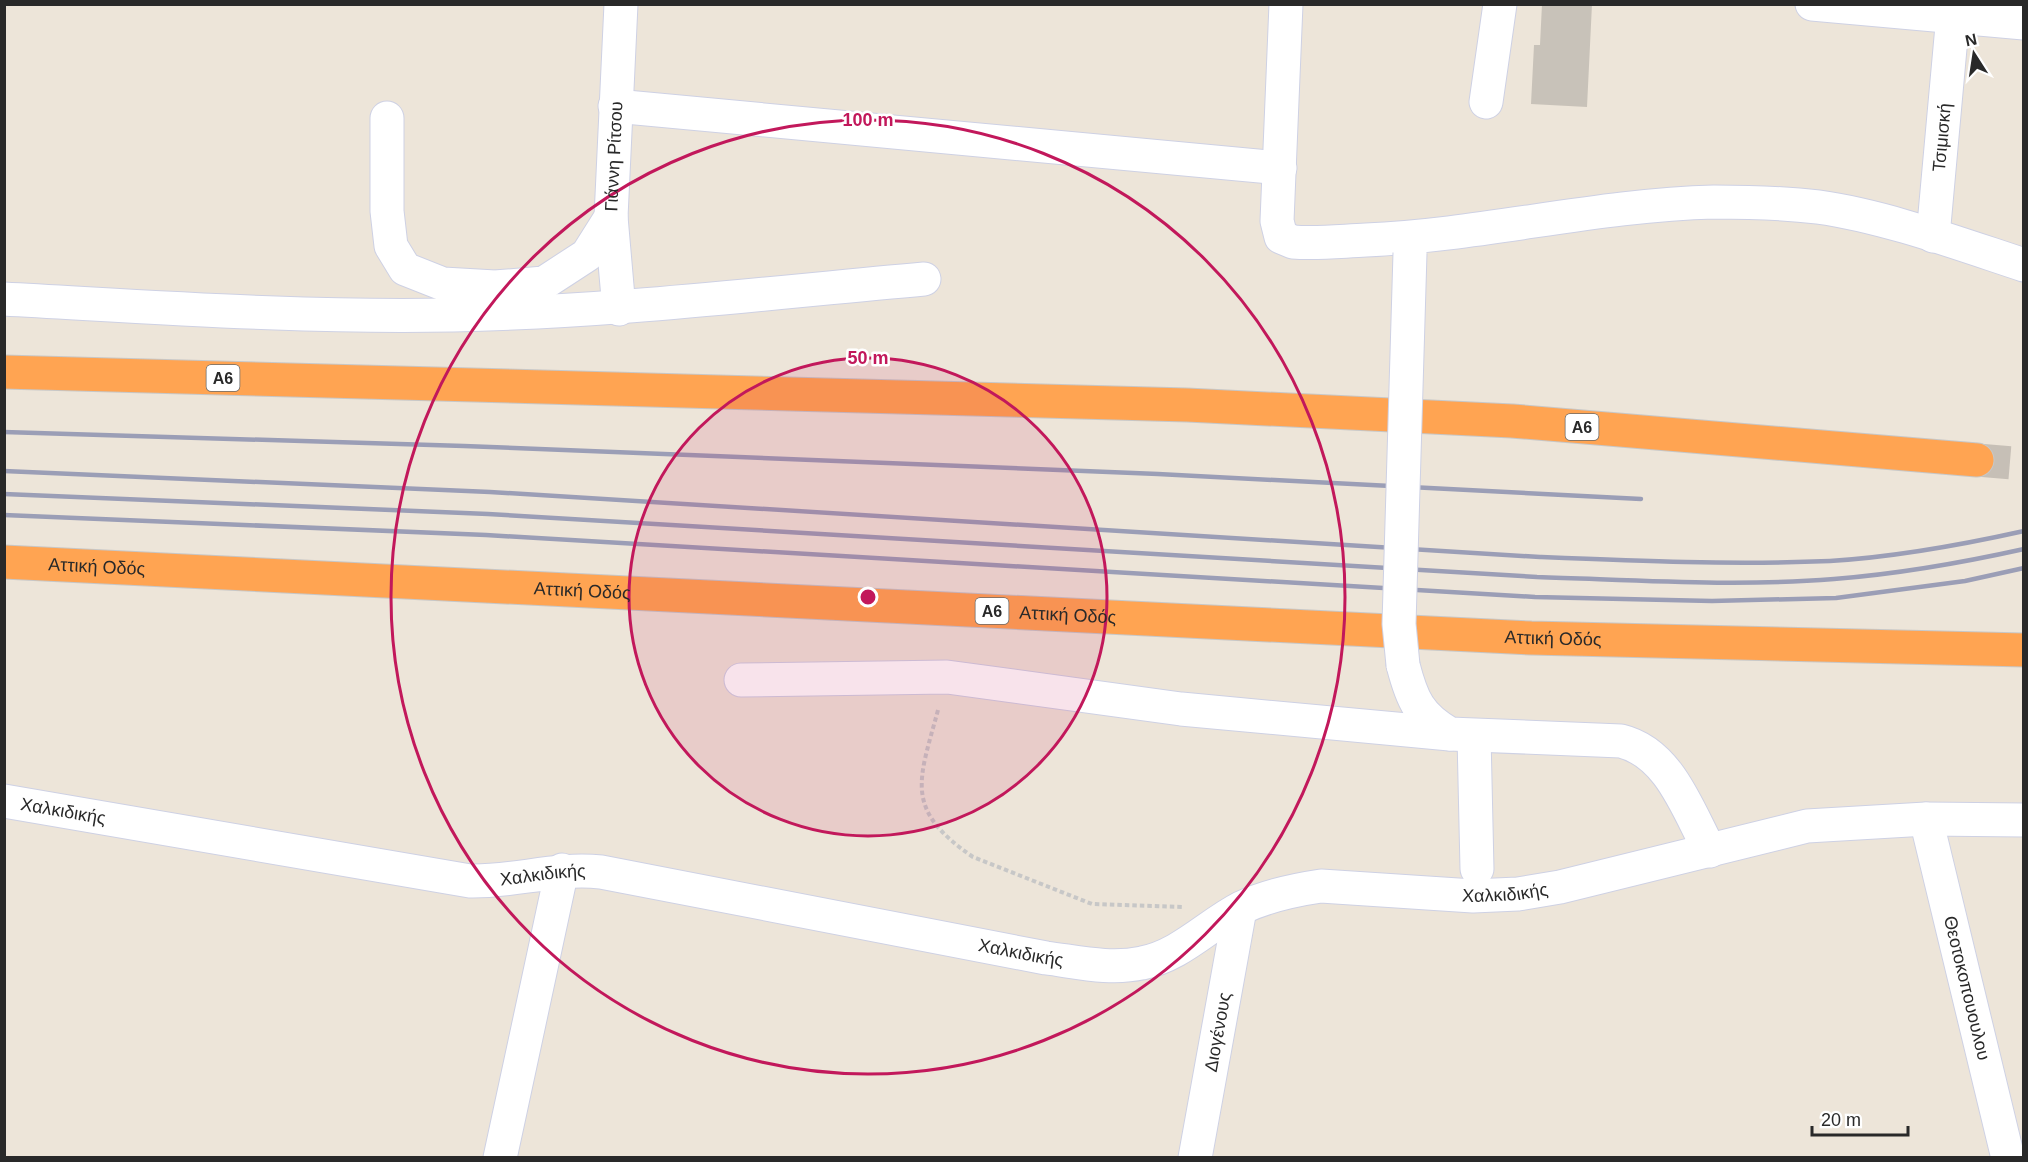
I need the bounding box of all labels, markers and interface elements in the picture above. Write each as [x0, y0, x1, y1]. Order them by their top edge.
north arrow [1944, 24, 2004, 84]
text: N [1964, 30, 1978, 49]
street label: Γιάννη Ρίτσου [601, 101, 626, 212]
street label: Τσιμισκή [1929, 102, 1955, 172]
text: 100 m [842, 110, 894, 130]
text: 50 m [847, 348, 889, 368]
road number: Α6 [206, 365, 240, 391]
road number: Α6 [1566, 414, 1598, 440]
street label: Αττική Οδός [48, 554, 146, 579]
street label: Αττική Οδός [533, 578, 632, 603]
centre of rings [858, 587, 878, 607]
road number: Α6 [976, 598, 1008, 624]
street label: Αττική Οδός [1019, 603, 1117, 627]
street label: Αττική Οδός [1504, 627, 1602, 650]
street label: Χαλκιδικής [19, 794, 108, 828]
street label: Χαλκιδικής [499, 861, 586, 890]
street label: Χαλκιδικής [1461, 879, 1550, 906]
street label: Θεοτοκοπουουλου [1940, 914, 1994, 1062]
street label: Χαλκιδικής [977, 935, 1065, 970]
street label: Διογένους [1201, 990, 1235, 1073]
scale bar [1812, 1099, 1908, 1137]
text: 20 m [1821, 1110, 1861, 1130]

